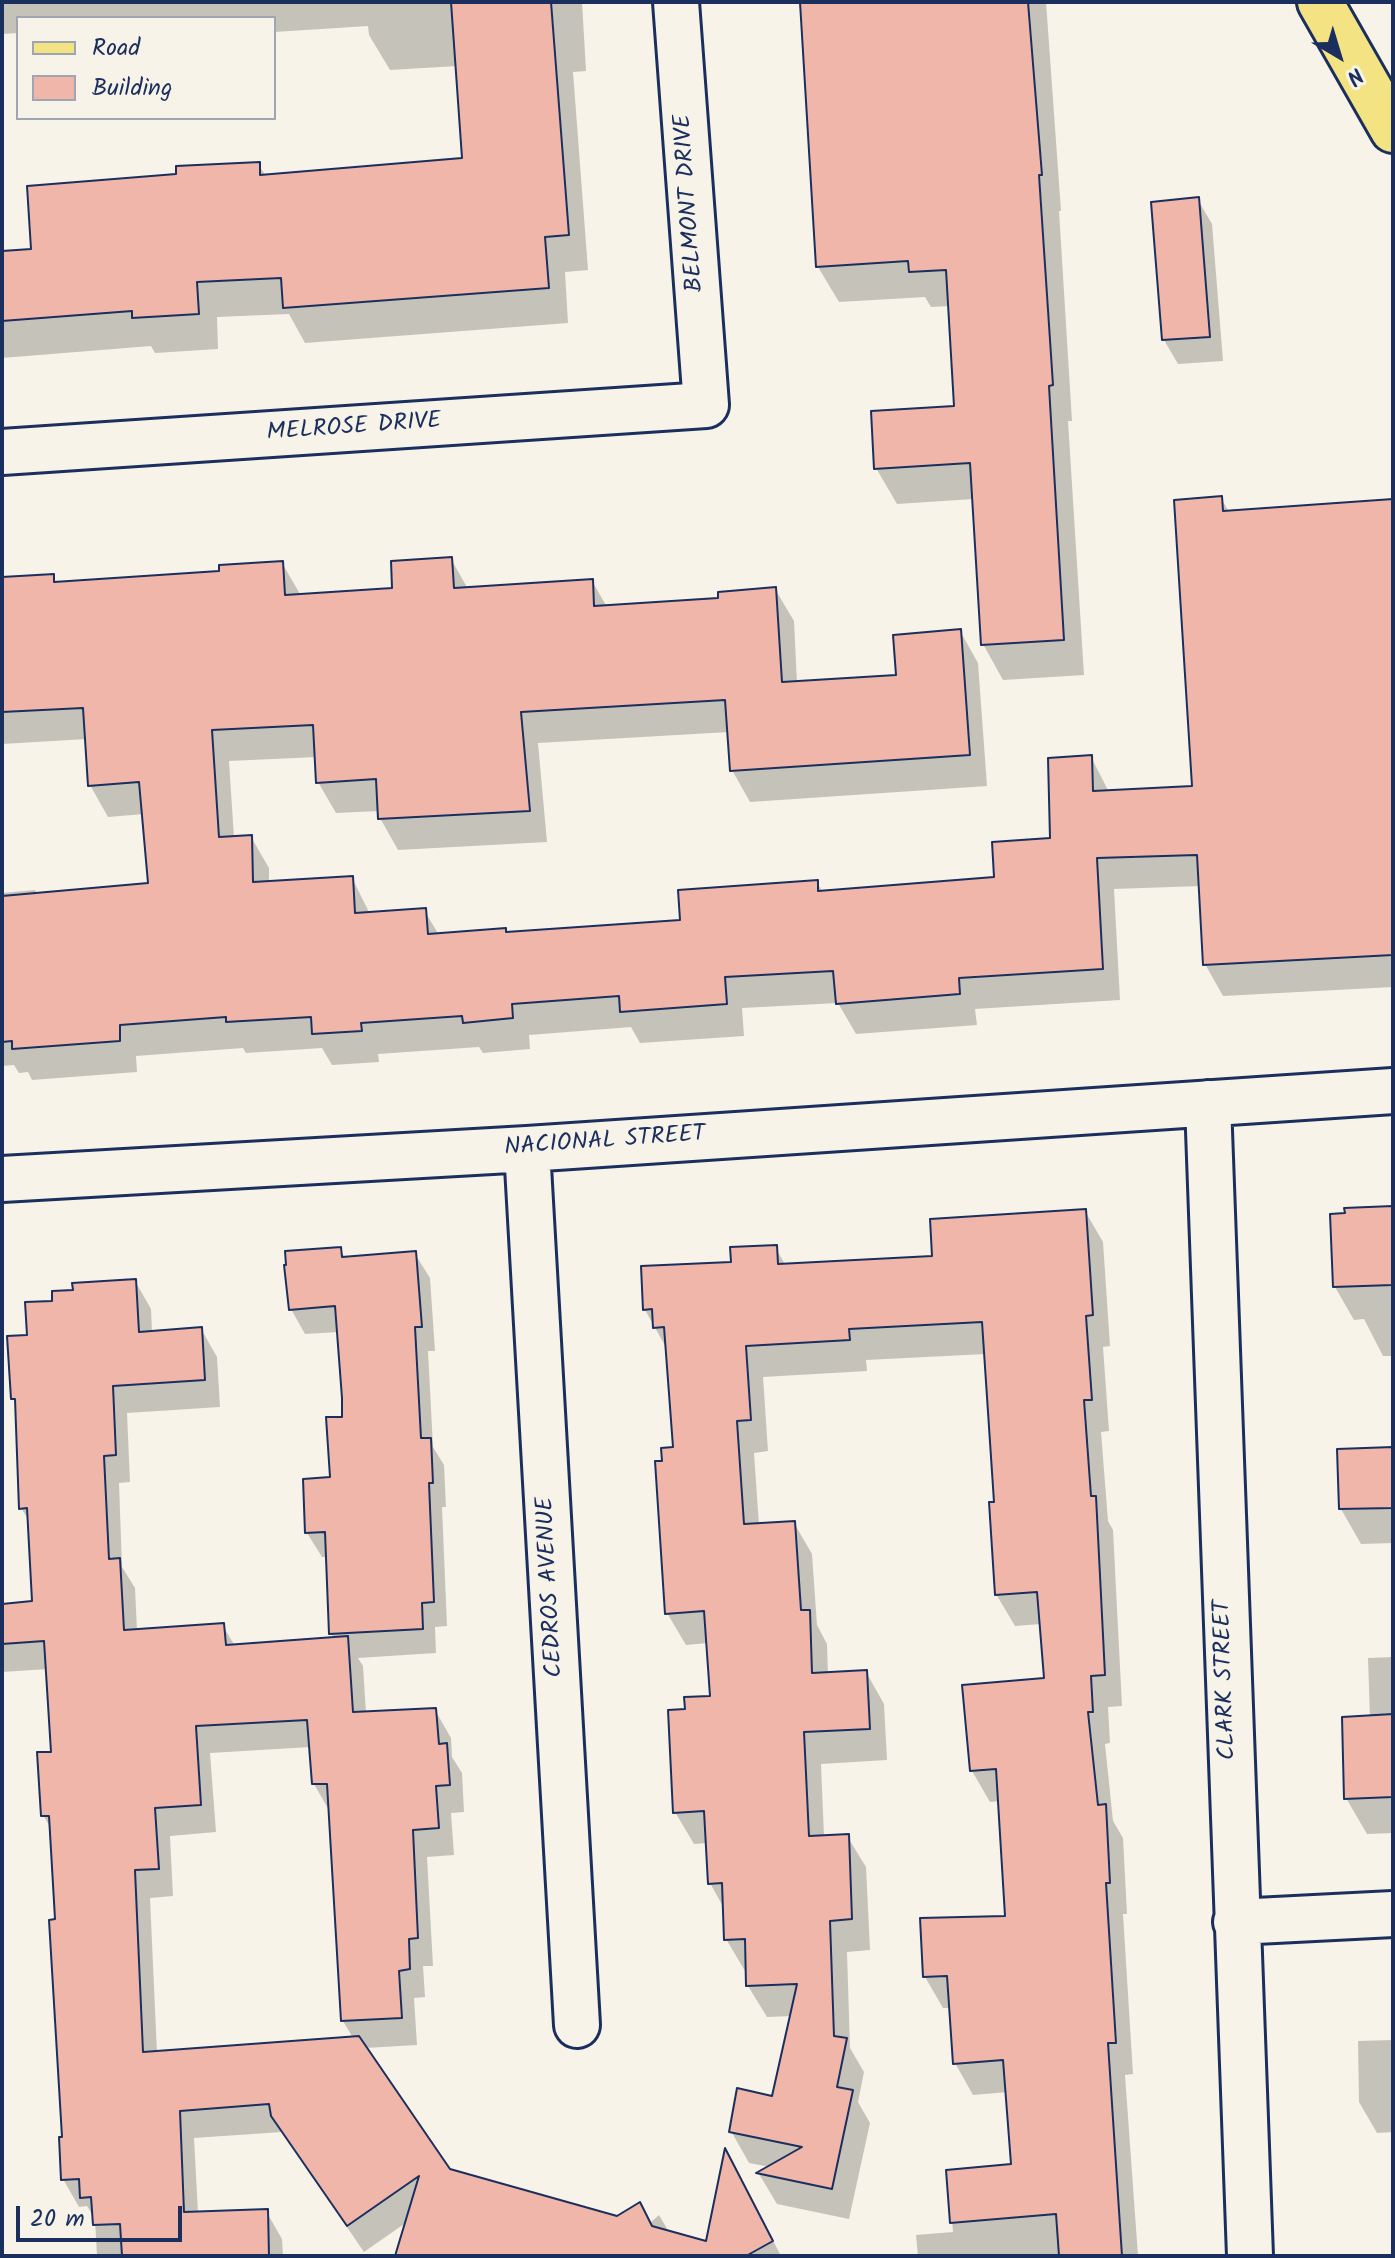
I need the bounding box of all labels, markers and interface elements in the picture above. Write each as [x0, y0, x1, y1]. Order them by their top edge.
legend [16, 16, 276, 120]
north arrow [1299, 16, 1379, 96]
text: Road [92, 29, 140, 68]
text: N [1338, 57, 1370, 93]
text: Building [92, 69, 172, 108]
street label: BELMONT DRIVE [670, 113, 712, 293]
street label: MELROSE DRIVE [266, 409, 442, 449]
street label: NACIONAL STREET [504, 1122, 706, 1164]
street label: CEDROS AVENUE [533, 1496, 571, 1678]
street label: CLARK STREET [1210, 1599, 1244, 1761]
scale bar [20, 2190, 186, 2240]
text: 20 m [30, 2200, 85, 2239]

